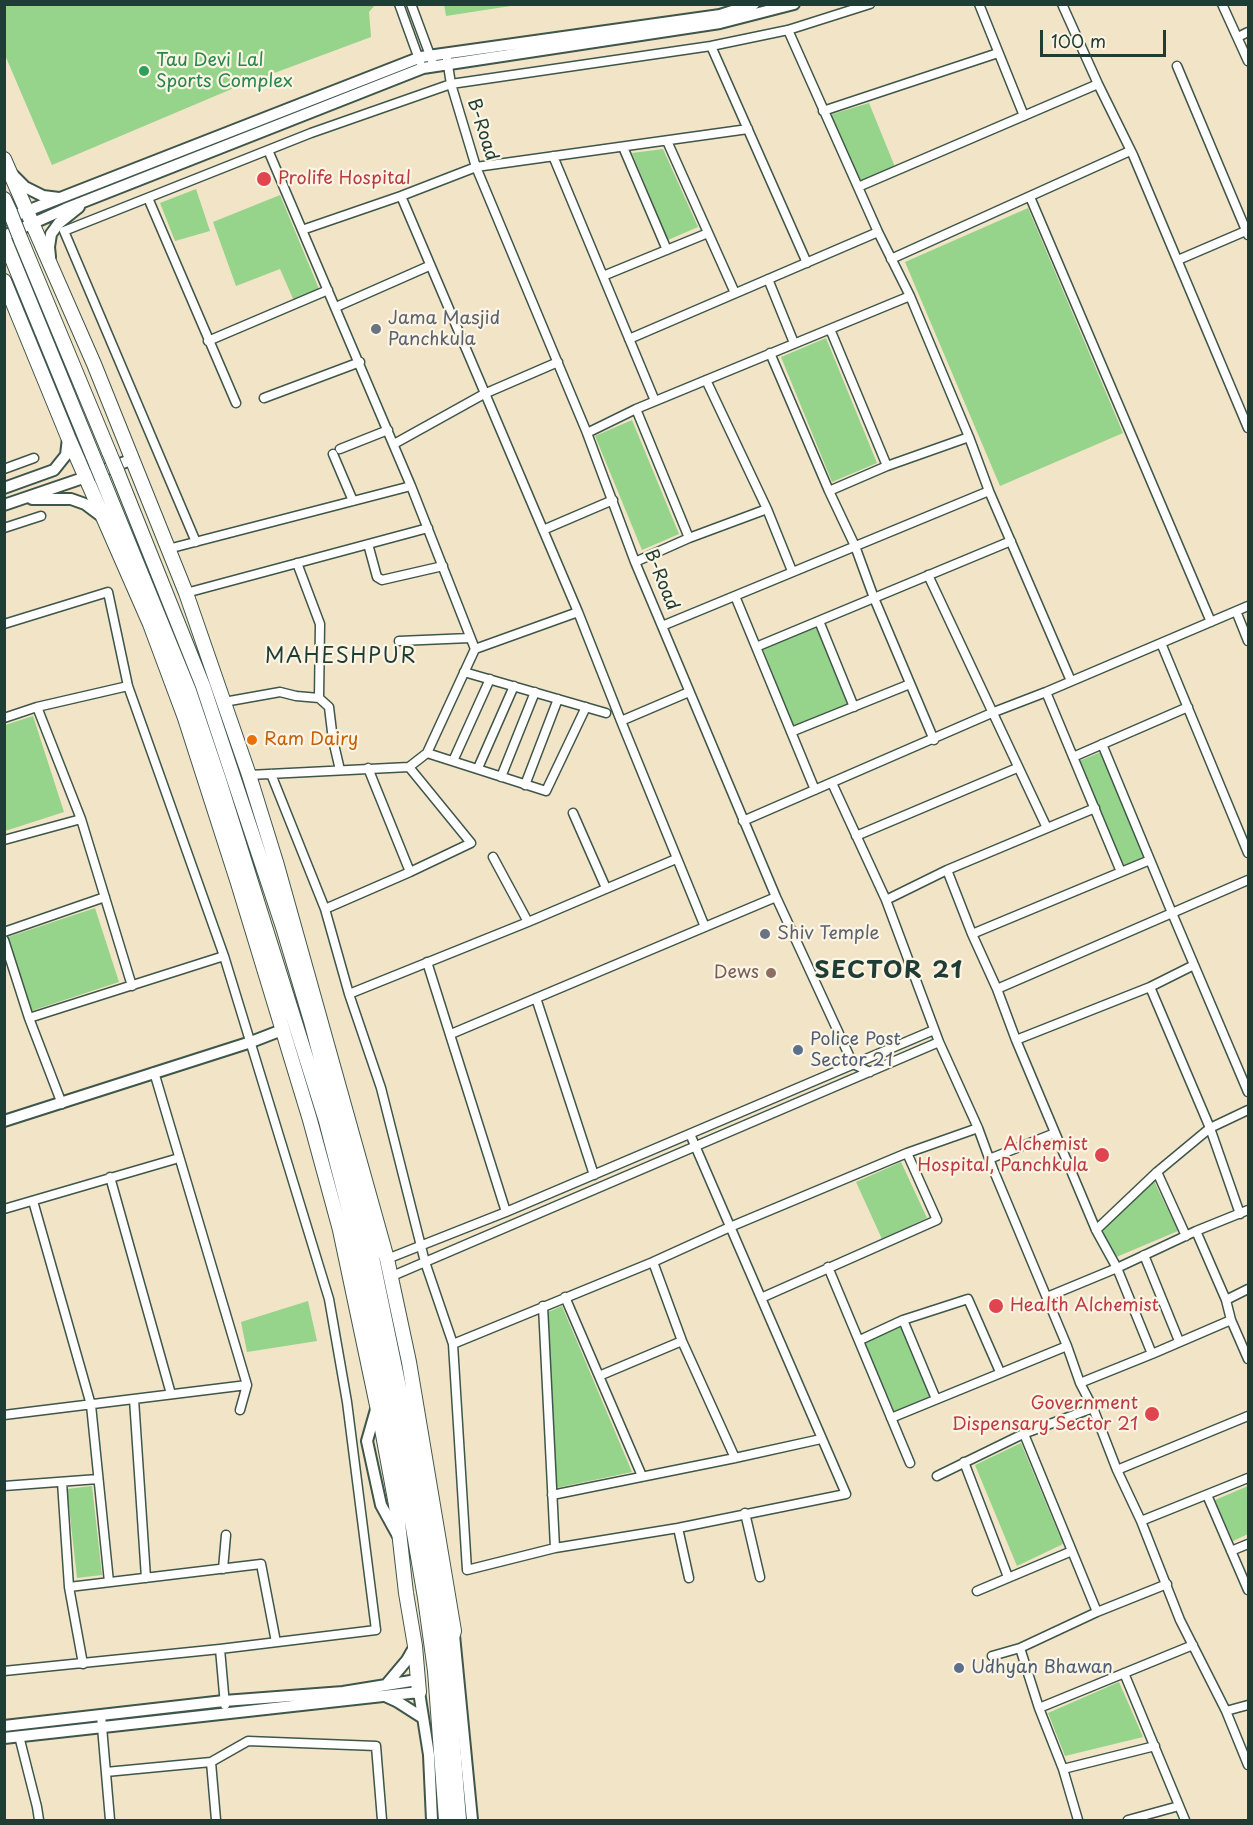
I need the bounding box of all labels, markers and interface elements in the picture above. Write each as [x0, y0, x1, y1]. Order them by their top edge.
scale bar [1043, 18, 1169, 56]
text: 100 m [1051, 27, 1106, 54]
place label: Tau Devi Lal Sports Complex [156, 50, 293, 92]
marker: Tau Devi Lal Sports Complex [137, 64, 151, 78]
street label: B-Road [462, 96, 502, 164]
place label: Prolife Hospital [278, 168, 411, 190]
marker: Prolife Hospital [255, 170, 273, 188]
place label: Jama Masjid Panchkula [388, 308, 500, 350]
marker: Jama Masjid Panchkula [369, 322, 383, 336]
street label: B-Road [639, 546, 683, 614]
district label: MAHESHPUR [265, 644, 417, 670]
place label: Ram Dairy [264, 729, 358, 751]
marker: Ram Dairy [245, 733, 259, 747]
place label: Shiv Temple [777, 923, 880, 945]
marker: Shiv Temple [758, 927, 772, 941]
district label: SECTOR 21 [814, 957, 964, 985]
place label: Dews [714, 962, 759, 984]
marker: Dews [764, 966, 778, 980]
place label: Police Post Sector 21 [810, 1029, 901, 1072]
marker: Police Post Sector 21 [791, 1043, 805, 1057]
place label: Alchemist Hospital, Panchkula [917, 1134, 1088, 1176]
marker: Alchemist Hospital, Panchkula [1093, 1146, 1111, 1164]
place label: Health Alchemist [1010, 1295, 1159, 1317]
marker: Health Alchemist [987, 1297, 1005, 1315]
place label: Government Dispensary Sector 21 [952, 1393, 1138, 1436]
marker: Government Dispensary Sector 21 [1143, 1405, 1161, 1423]
place label: Udhyan Bhawan [971, 1657, 1113, 1679]
marker: Udhyan Bhawan [952, 1661, 966, 1675]

